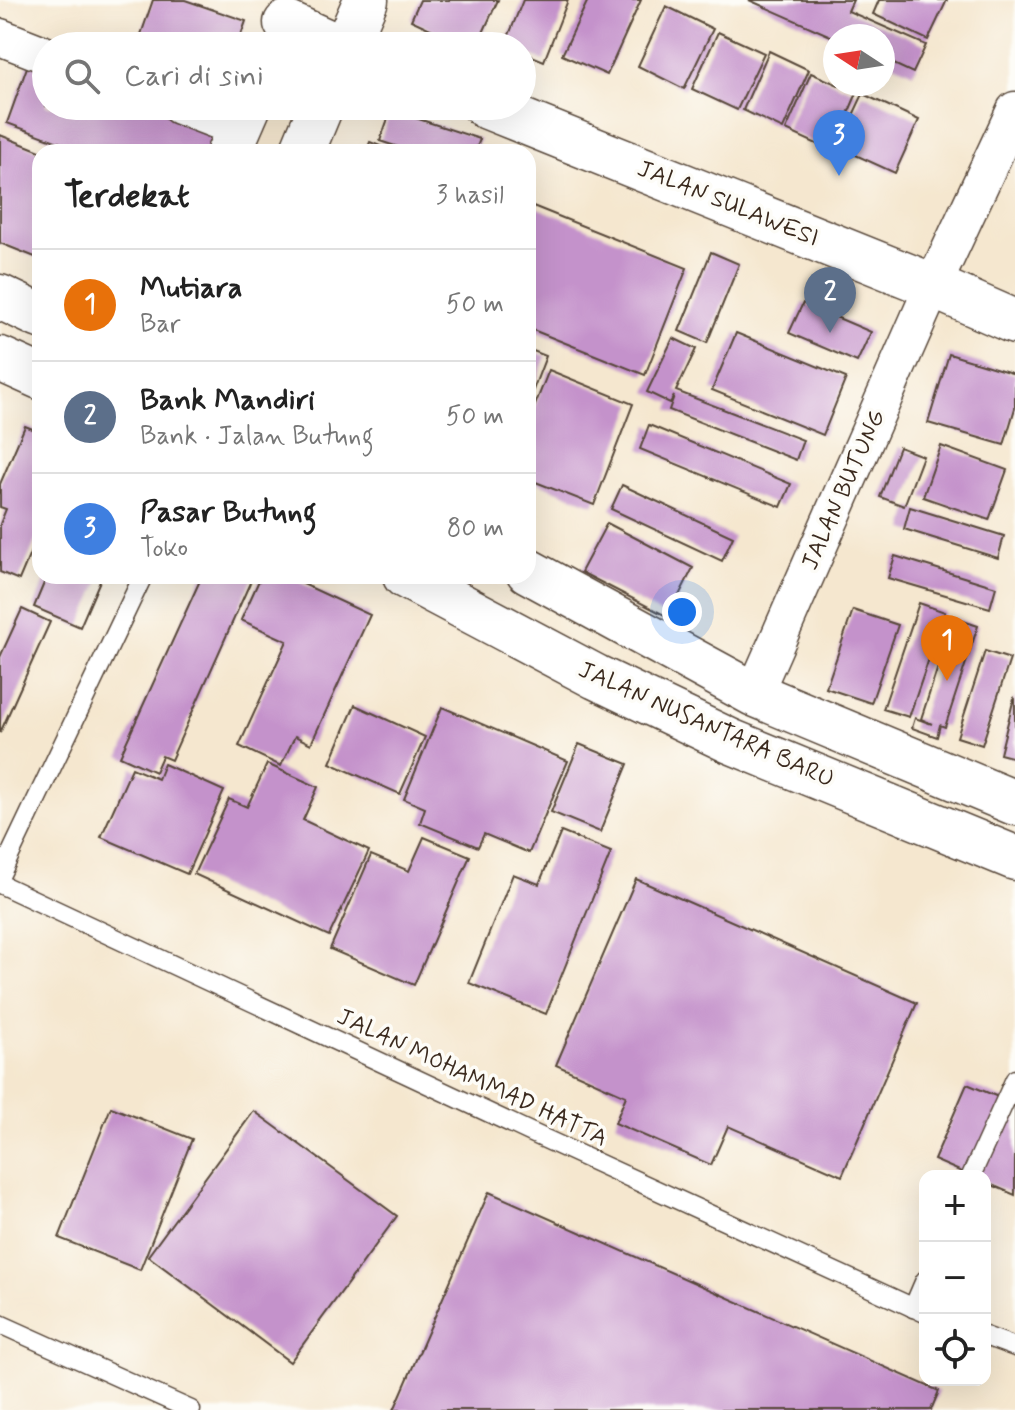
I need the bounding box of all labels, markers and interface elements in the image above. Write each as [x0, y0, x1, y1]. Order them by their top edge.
north arrow [823, 24, 895, 96]
search box [32, 32, 536, 120]
icon: search [60, 54, 104, 98]
text: Cari di sini [124, 57, 264, 96]
pin: 3 [813, 110, 865, 176]
street label: JALAN SULAWESI [633, 153, 823, 255]
text: Terdekat [64, 174, 190, 219]
text: 3 hasil [436, 179, 504, 213]
pin: 2 [804, 267, 856, 333]
text: Mutiara [140, 269, 242, 308]
text: 1 [84, 288, 96, 322]
text: 50 m [446, 288, 504, 322]
text: Bar [140, 308, 181, 342]
text: Bank Mandiri [140, 381, 315, 420]
text: 2 [84, 400, 96, 434]
text: 50 m [446, 400, 504, 434]
street label: JALAN BUTUNG [795, 405, 893, 575]
text: Bank · Jalan Butung [140, 420, 374, 454]
text: Pasar Butung [140, 493, 317, 532]
text: 3 [84, 512, 96, 546]
text: 80 m [447, 512, 504, 546]
text: Toko [140, 532, 188, 566]
your location [662, 592, 702, 632]
pin: 1 [921, 615, 973, 681]
street label: JALAN NUSANTARA BARU [573, 655, 839, 795]
street label: JALAN MOHAMMAD HATTA [332, 1002, 612, 1154]
map controls [919, 1170, 991, 1386]
button: + [919, 1170, 991, 1242]
button: − [919, 1242, 991, 1314]
button: locate [919, 1314, 991, 1386]

